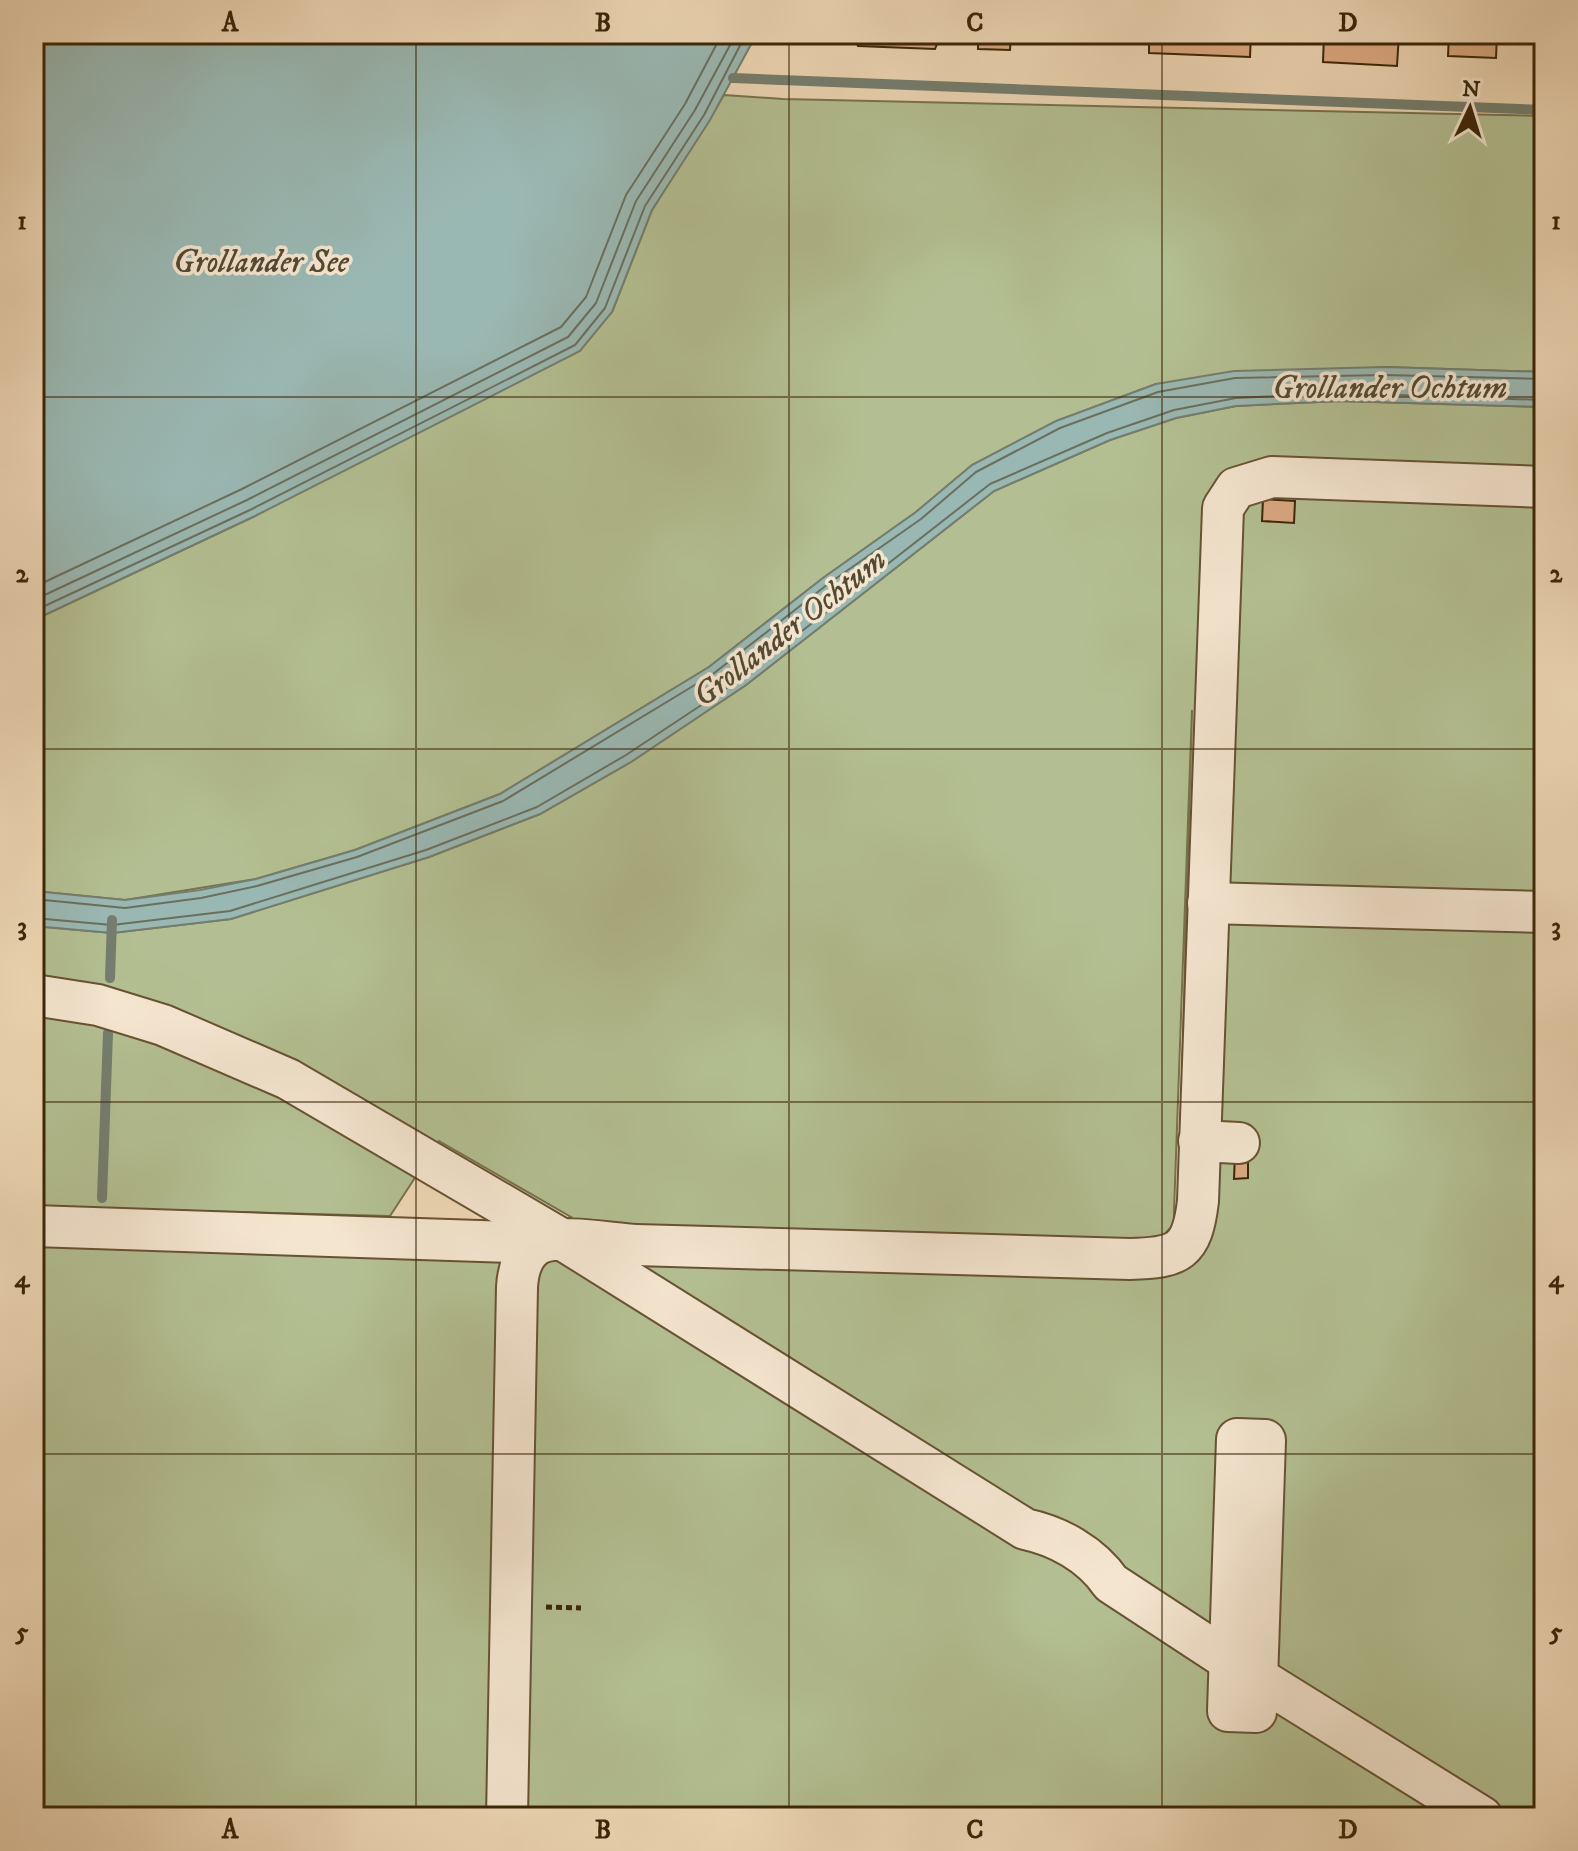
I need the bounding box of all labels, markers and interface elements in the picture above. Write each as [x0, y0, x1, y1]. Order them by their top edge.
text: A [221, 7, 240, 40]
text: B [595, 7, 611, 40]
text: C [966, 7, 984, 40]
text: D [1338, 7, 1358, 40]
north arrow [1430, 68, 1510, 148]
text: N [1461, 75, 1481, 104]
text: 1 [17, 205, 27, 238]
text: 1 [1551, 205, 1561, 238]
water label: Grollander See [173, 243, 350, 283]
water label: Grollander Ochtum [1273, 369, 1507, 409]
water label: Grollander Ochtum [685, 541, 895, 717]
text: 2 [16, 558, 30, 591]
text: 2 [1550, 558, 1564, 591]
text: 3 [17, 911, 27, 944]
text: 3 [1551, 911, 1561, 944]
text: 4 [15, 1263, 31, 1296]
text: 4 [1549, 1263, 1565, 1296]
text: 5 [15, 1616, 29, 1649]
text: 5 [1549, 1616, 1563, 1649]
text: A [221, 1814, 240, 1847]
text: B [595, 1814, 611, 1847]
text: C [966, 1814, 984, 1847]
text: D [1338, 1814, 1358, 1847]

